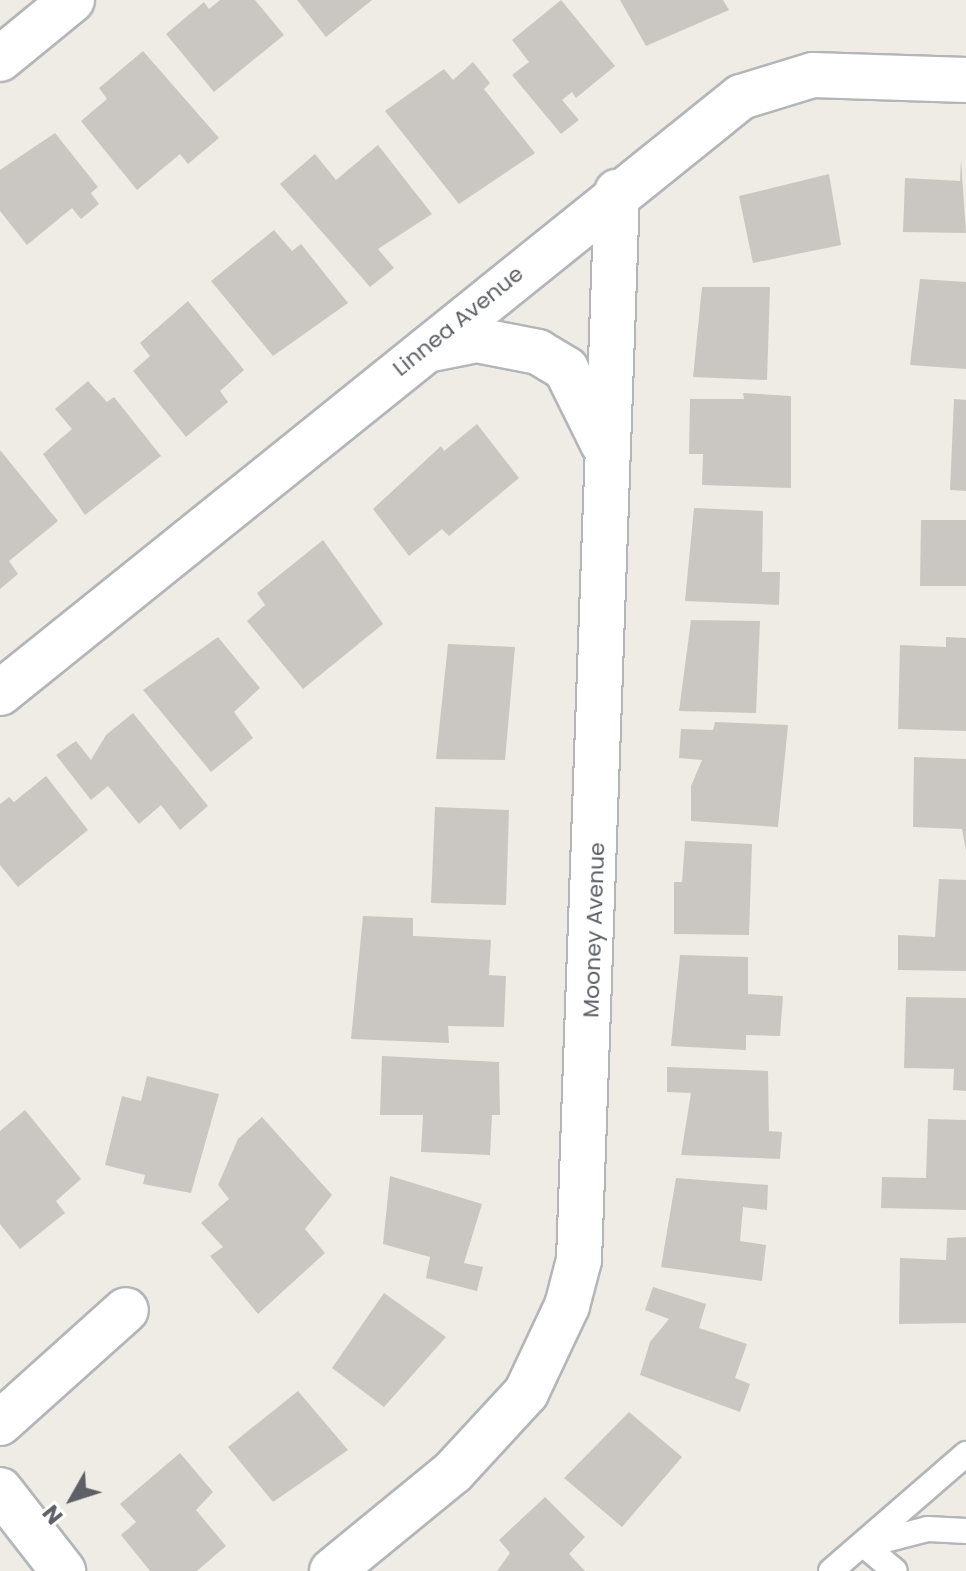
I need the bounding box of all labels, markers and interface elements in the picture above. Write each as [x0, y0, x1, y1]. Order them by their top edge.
street label: Linnea Avenue [387, 260, 529, 382]
street label: Mooney Avenue [578, 842, 610, 1018]
north arrow [32, 1459, 112, 1539]
text: N [36, 1498, 70, 1531]

